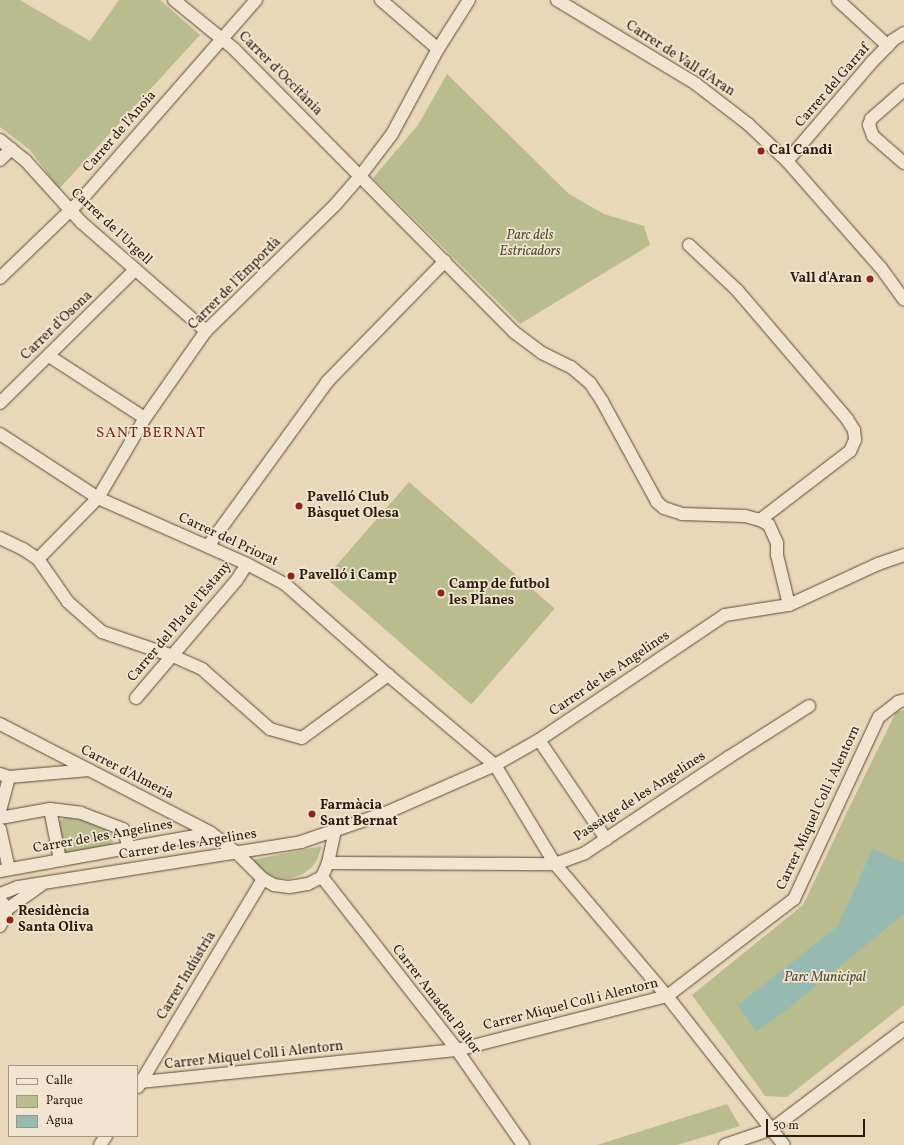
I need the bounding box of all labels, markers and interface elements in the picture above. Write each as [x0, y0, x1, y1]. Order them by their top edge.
street label: Carrer de Vall d'Aran [622, 17, 738, 101]
street label: Carrer d'Occitània [234, 28, 326, 120]
street label: Carrer del Garraf [792, 41, 874, 131]
street label: Carrer de l'Anoia [80, 88, 160, 176]
place label: Cal Candi [769, 143, 832, 159]
marker: Cal Candi [756, 146, 766, 156]
street label: Carrer de l'Urgell [67, 185, 155, 269]
park label: Parc dels Estricadors [499, 228, 561, 260]
street label: Carrer de l'Empordà [185, 234, 285, 334]
place label: Vall d'Aran [790, 271, 862, 287]
marker: Vall d'Aran [865, 274, 875, 284]
street label: Carrer d'Osona [18, 288, 96, 364]
district label: SANT BERNAT [96, 425, 206, 443]
place label: Pavelló Club Bàsquet Olesa [307, 490, 399, 522]
marker: Pavelló Club Bàsquet Olesa [294, 501, 304, 511]
street label: Carrer del Priorat [176, 510, 280, 570]
street label: Carrer del Pla de l'Estany [125, 558, 235, 686]
place label: Pavelló i Camp [299, 568, 397, 584]
marker: Pavelló i Camp [286, 571, 296, 581]
place label: Camp de futbol les Planes [449, 577, 550, 610]
marker: Camp de futbol les Planes [436, 588, 446, 598]
street label: Carrer de les Angelines [547, 627, 673, 721]
street label: Carrer Miquel Coll i Alentorn [773, 723, 865, 893]
street label: Carrer d'Almeria [78, 742, 176, 804]
street label: Passatge de les Angelines [571, 748, 709, 846]
place label: Farmàcia Sant Bernat [320, 798, 398, 830]
marker: Farmàcia Sant Bernat [307, 809, 317, 819]
street label: Carrer de les Angelines [32, 816, 174, 858]
street label: Carrer de les Argelines [118, 826, 258, 864]
place label: Residència Santa Oliva [18, 904, 94, 936]
marker: Residència Santa Oliva [5, 915, 15, 925]
street label: Carrer Indústria [154, 929, 220, 1023]
street label: Carrer Amadeu Paltor [388, 942, 484, 1058]
park label: Parc Municipal [784, 970, 866, 986]
street label: Carrer Miquel Coll i Alentorn [482, 975, 660, 1035]
street label: Carrer Miquel Coll i Alentorn [164, 1038, 344, 1074]
legend [8, 1065, 138, 1137]
text: Calle [46, 1073, 73, 1089]
text: Parque [46, 1093, 83, 1109]
scale bar [768, 1111, 867, 1137]
text: Agua [46, 1113, 73, 1129]
text: 50 m [773, 1118, 799, 1134]

